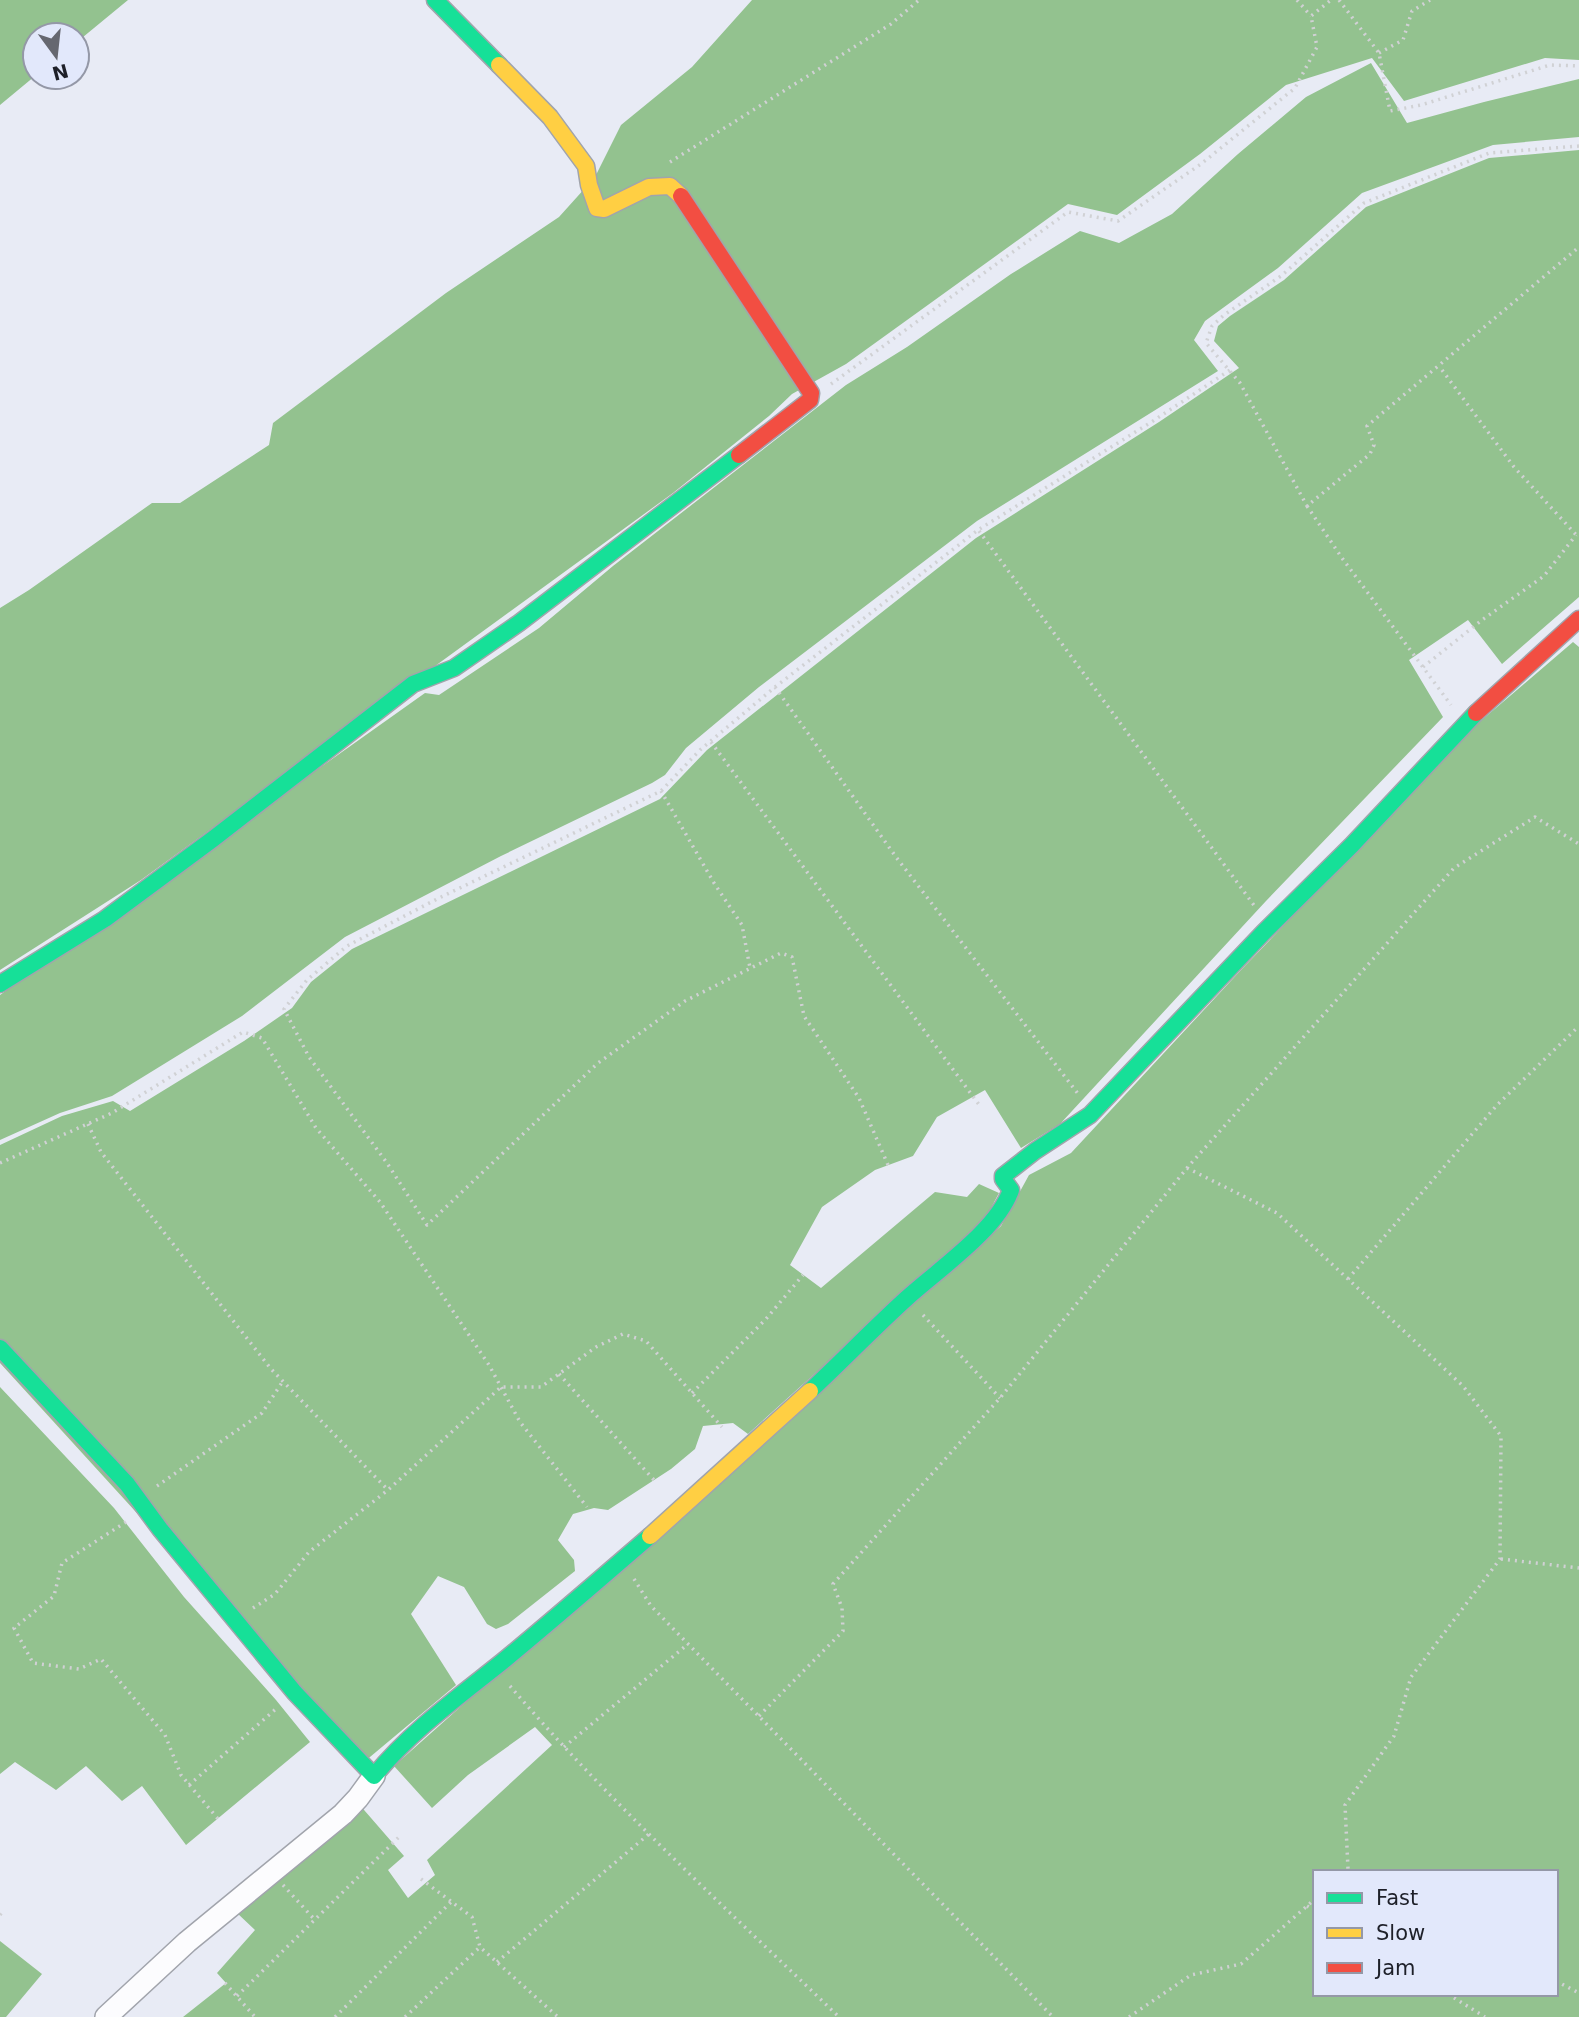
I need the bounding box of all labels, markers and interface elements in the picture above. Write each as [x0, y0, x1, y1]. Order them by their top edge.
north arrow [21, 21, 91, 91]
text: N [50, 60, 71, 85]
legend [1313, 1870, 1558, 1996]
text: Fast [1376, 1886, 1418, 1910]
text: Slow [1376, 1921, 1425, 1945]
text: Jam [1374, 1956, 1416, 1980]

